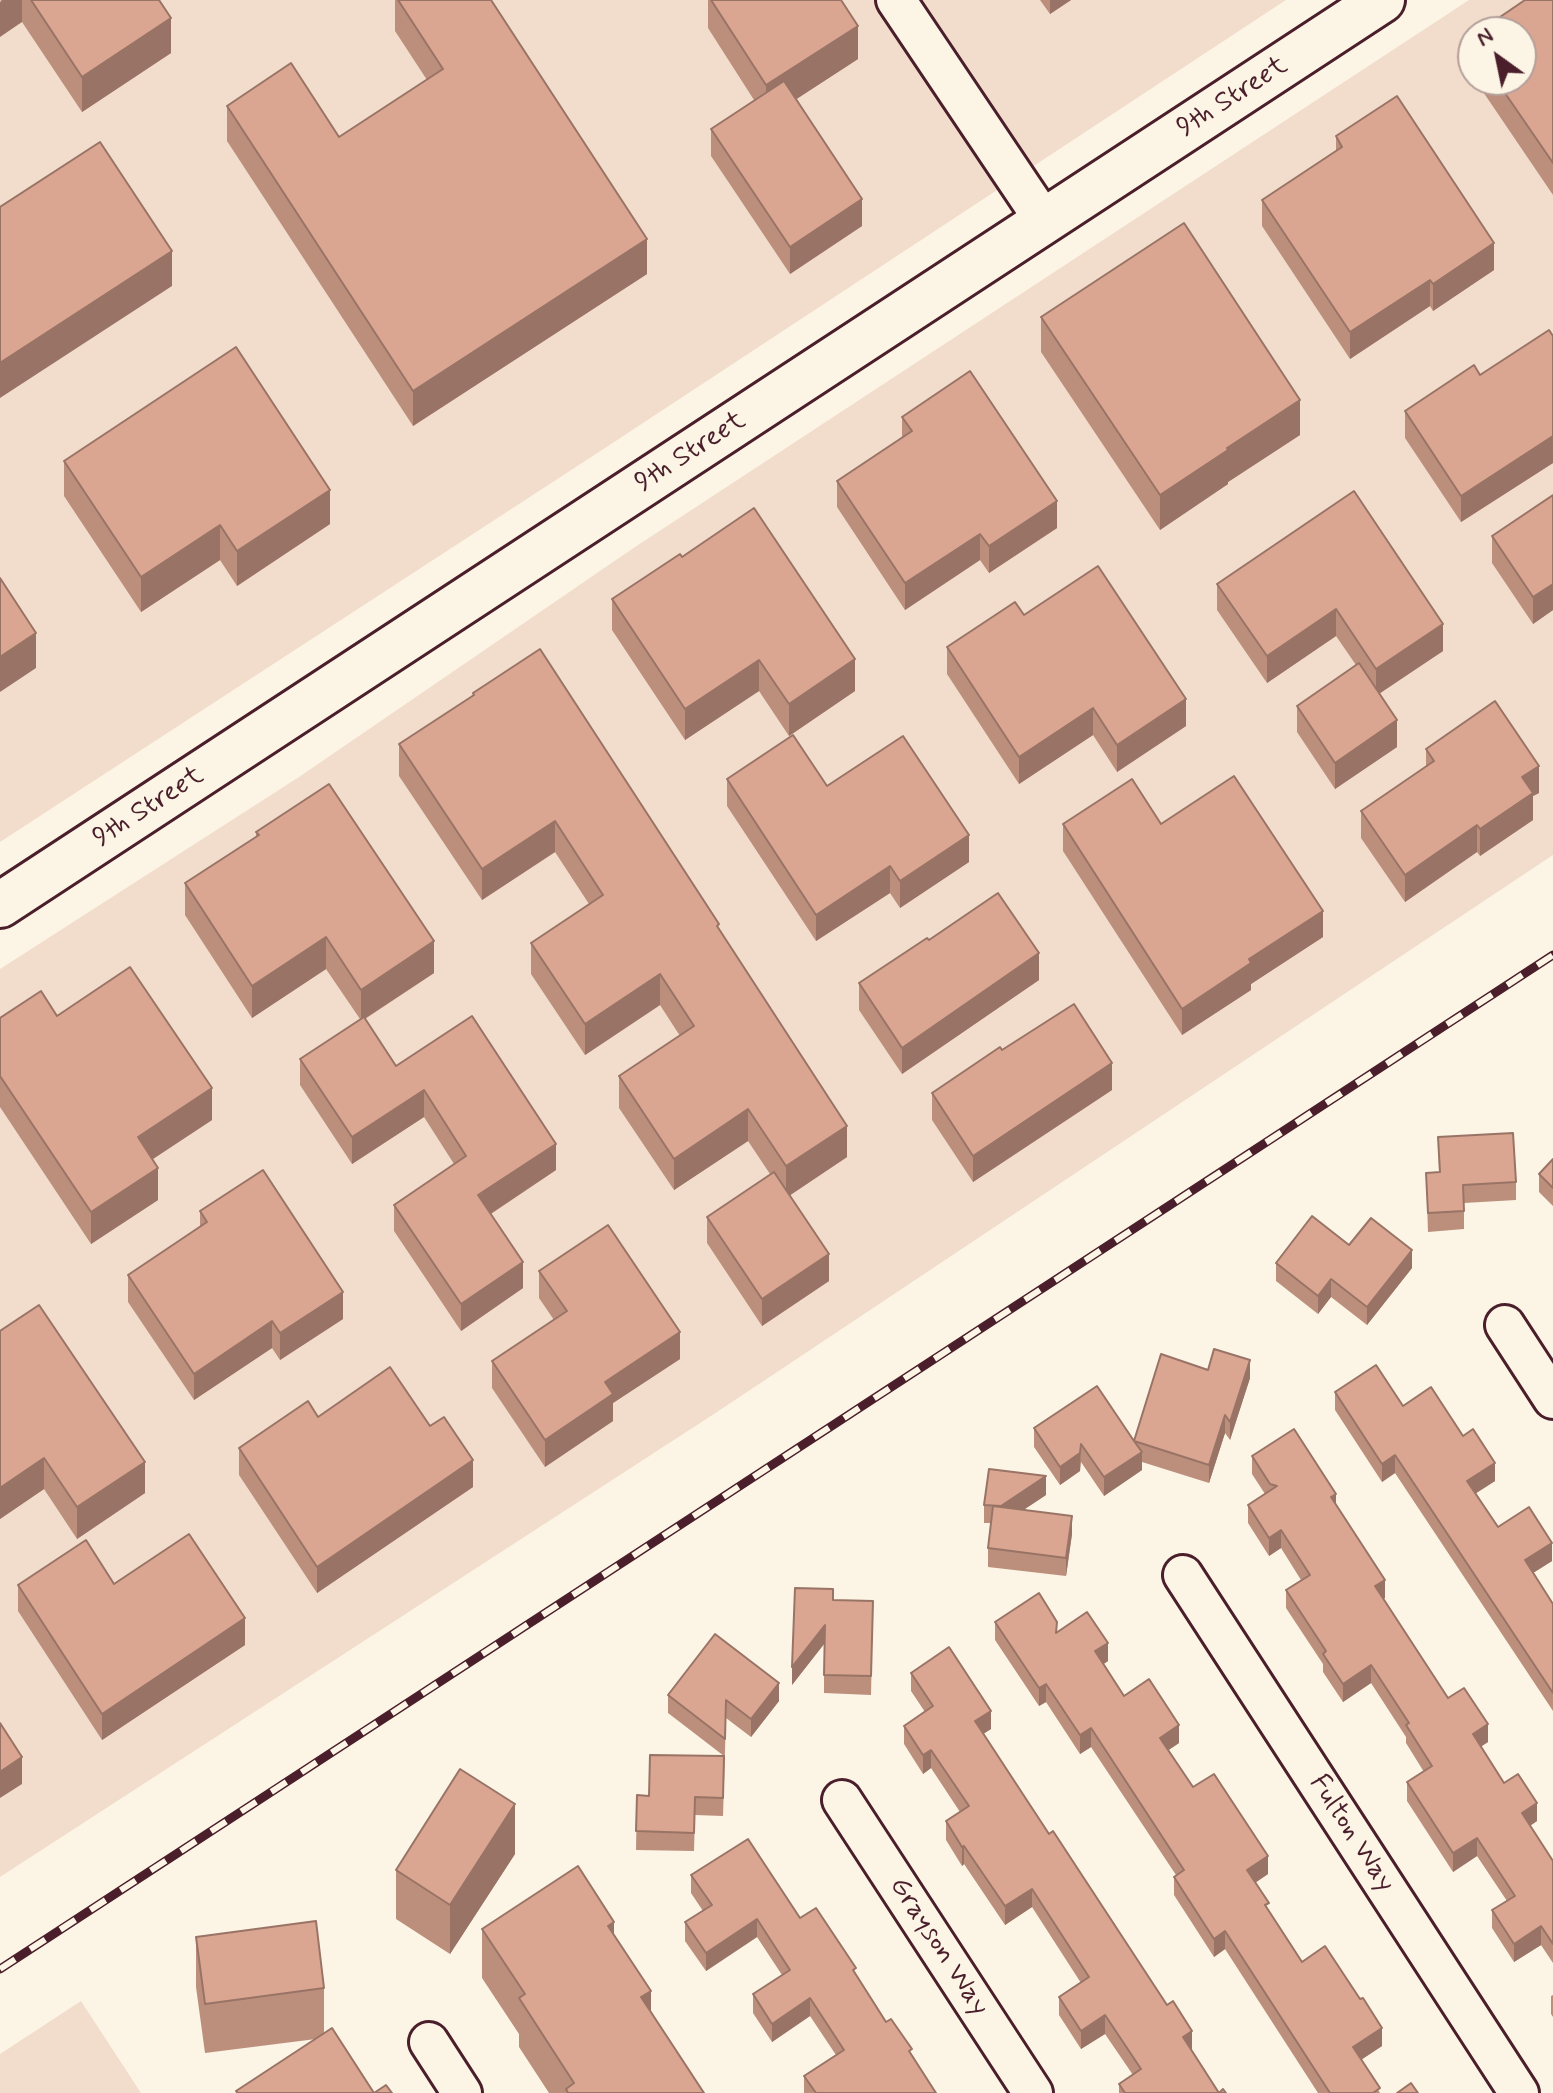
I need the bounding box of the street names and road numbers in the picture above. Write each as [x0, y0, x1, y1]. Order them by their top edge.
street label: 9th Street [1171, 50, 1295, 146]
street label: 9th Street [629, 405, 753, 501]
street label: 9th Street [87, 760, 211, 856]
street label: Fulton Way [1301, 1769, 1401, 1899]
street label: Grayson Way [881, 1871, 995, 2023]

